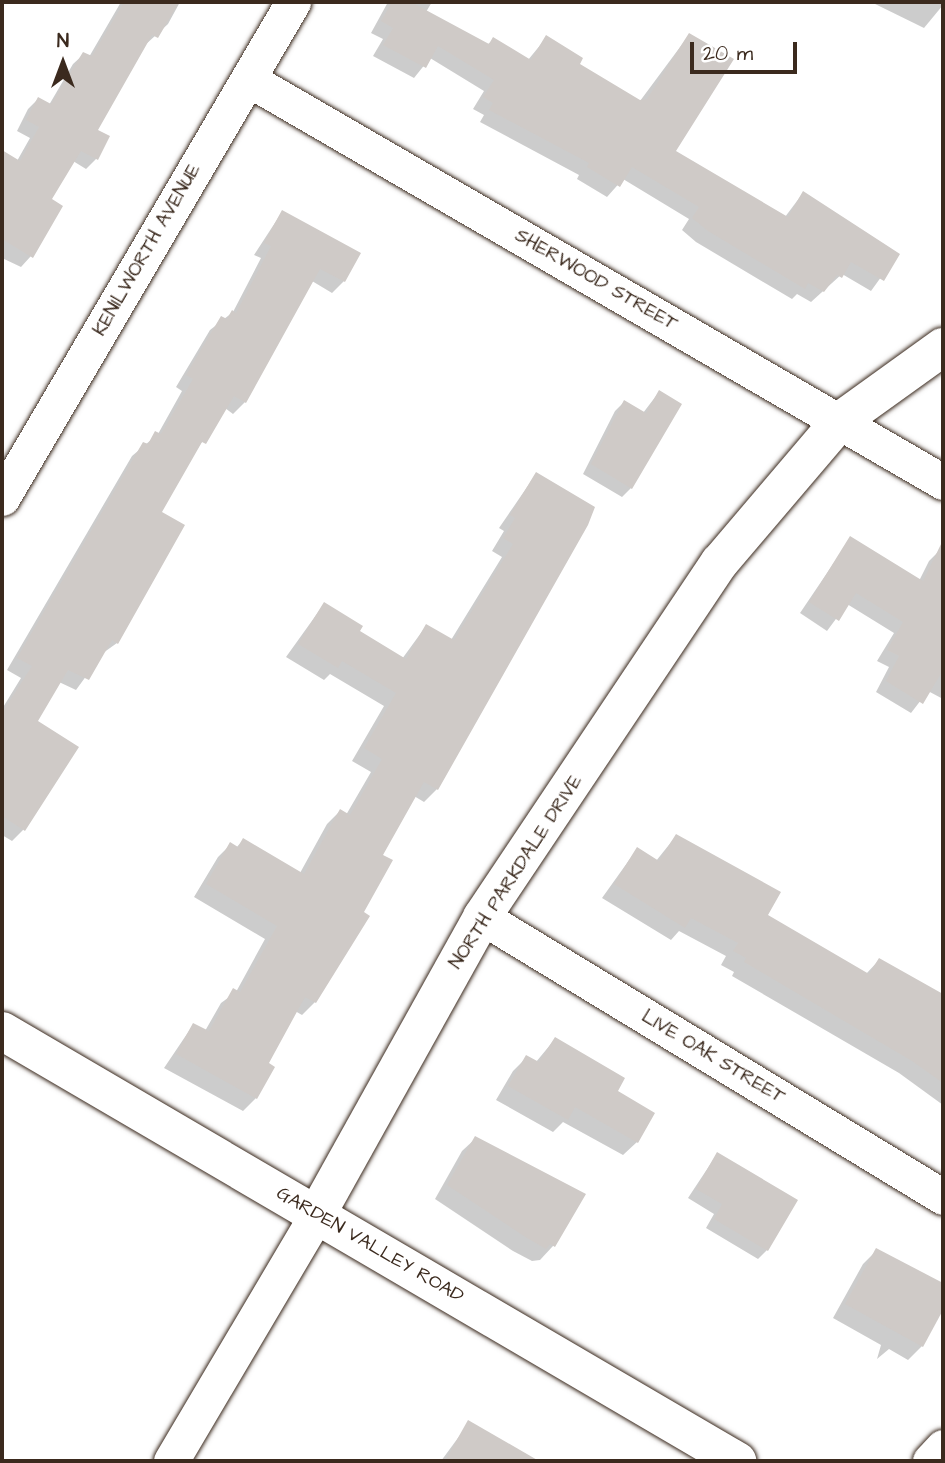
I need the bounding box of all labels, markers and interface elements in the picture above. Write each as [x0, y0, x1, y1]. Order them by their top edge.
north arrow [28, 28, 98, 98]
text: N [57, 28, 69, 55]
scale bar [693, 28, 800, 72]
text: 20 m [703, 39, 753, 68]
street label: KENILWORTH AVENUE [88, 160, 206, 340]
street label: SHERWOOD STREET [511, 224, 681, 336]
street label: NORTH PARKDALE DRIVE [445, 771, 587, 973]
street label: LIVE OAK STREET [637, 1005, 789, 1109]
street label: GARDEN VALLEY ROAD [272, 1182, 468, 1308]

